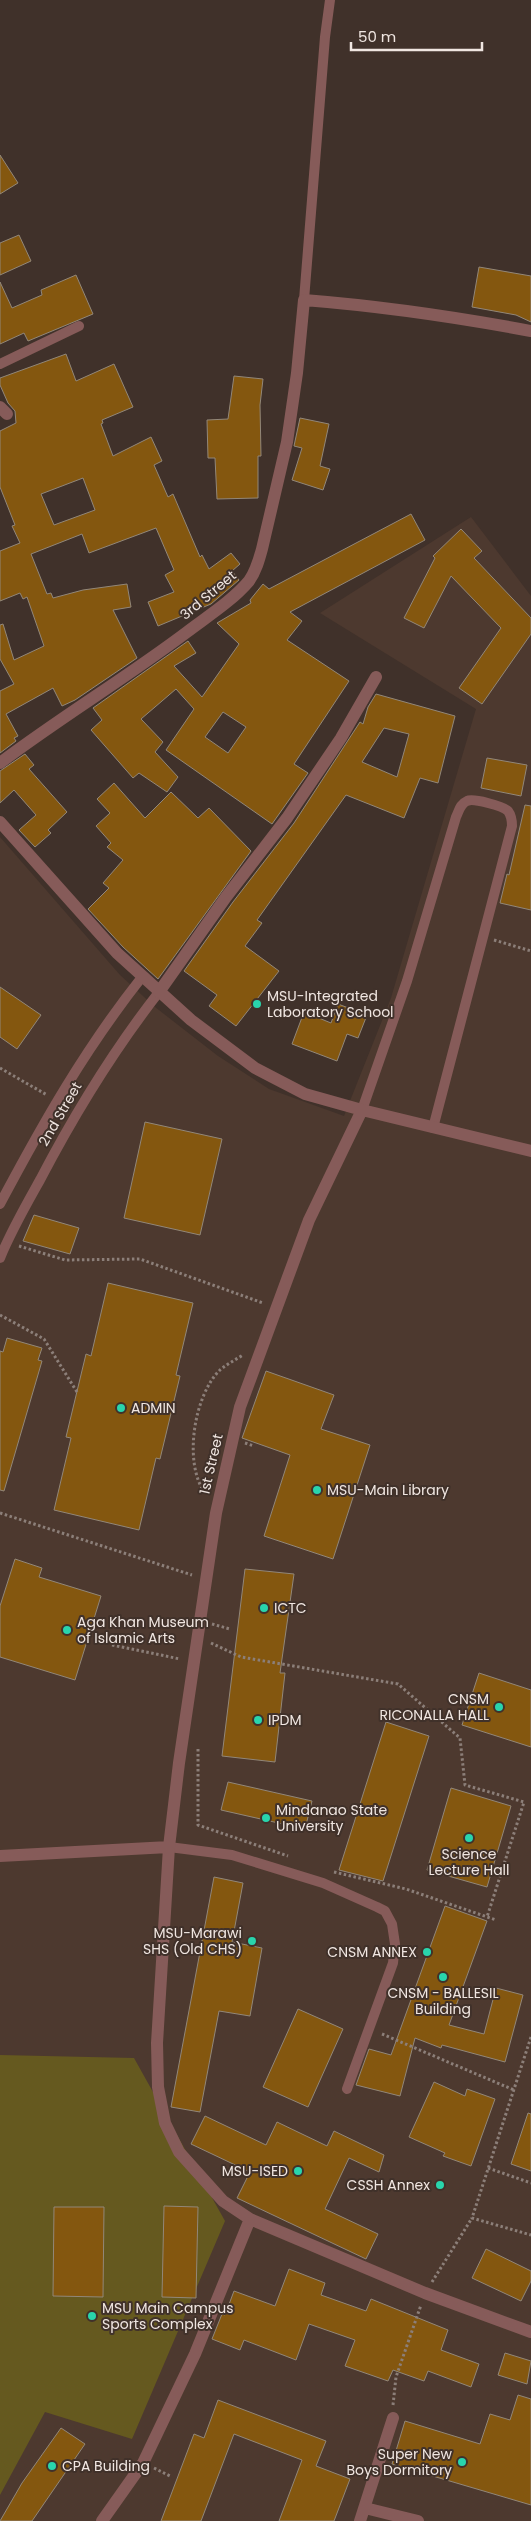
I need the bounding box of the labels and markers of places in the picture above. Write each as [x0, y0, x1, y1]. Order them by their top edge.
place label: MSU-Integrated Laboratory School [267, 986, 394, 1022]
marker: MSU-Integrated Laboratory School [251, 998, 263, 1010]
place label: ADMIN [131, 1398, 176, 1418]
marker: ADMIN [115, 1402, 127, 1414]
place label: MSU-Main Library [327, 1480, 449, 1500]
marker: MSU-Main Library [311, 1484, 323, 1496]
place label: ICTC [274, 1598, 307, 1618]
marker: ICTC [258, 1602, 270, 1614]
place label: Aga Khan Museum of Islamic Arts [77, 1612, 209, 1648]
marker: Aga Khan Museum of Islamic Arts [61, 1624, 73, 1636]
place label: CNSM RICONALLA HALL [379, 1689, 489, 1725]
marker: CNSM RICONALLA HALL [493, 1701, 505, 1713]
place label: IPDM [268, 1710, 302, 1730]
marker: IPDM [252, 1714, 264, 1726]
place label: Mindanao State University [276, 1800, 387, 1836]
marker: Mindanao State University [260, 1812, 272, 1824]
marker: Science Lecture Hall [463, 1832, 475, 1844]
place label: Science Lecture Hall [429, 1844, 509, 1880]
place label: MSU-Marawi SHS (Old CHS) [143, 1923, 242, 1959]
marker: MSU-Marawi SHS (Old CHS) [246, 1935, 258, 1947]
place label: CNSM ANNEX [327, 1942, 417, 1962]
marker: CNSM ANNEX [421, 1946, 433, 1958]
marker: CNSM - BALLESIL Building [437, 1971, 449, 1983]
place label: CNSM - BALLESIL Building [387, 1983, 499, 2019]
place label: MSU-ISED [222, 2161, 288, 2181]
marker: MSU-ISED [292, 2165, 304, 2177]
place label: CSSH Annex [347, 2175, 430, 2195]
marker: CSSH Annex [434, 2179, 446, 2191]
place label: MSU Main Campus Sports Complex [102, 2298, 234, 2334]
marker: MSU Main Campus Sports Complex [86, 2310, 98, 2322]
place label: Super New Boys Dormitory [346, 2444, 453, 2480]
place label: CPA Building [62, 2456, 150, 2476]
marker: Super New Boys Dormitory [456, 2456, 468, 2468]
marker: CPA Building [46, 2460, 58, 2472]

